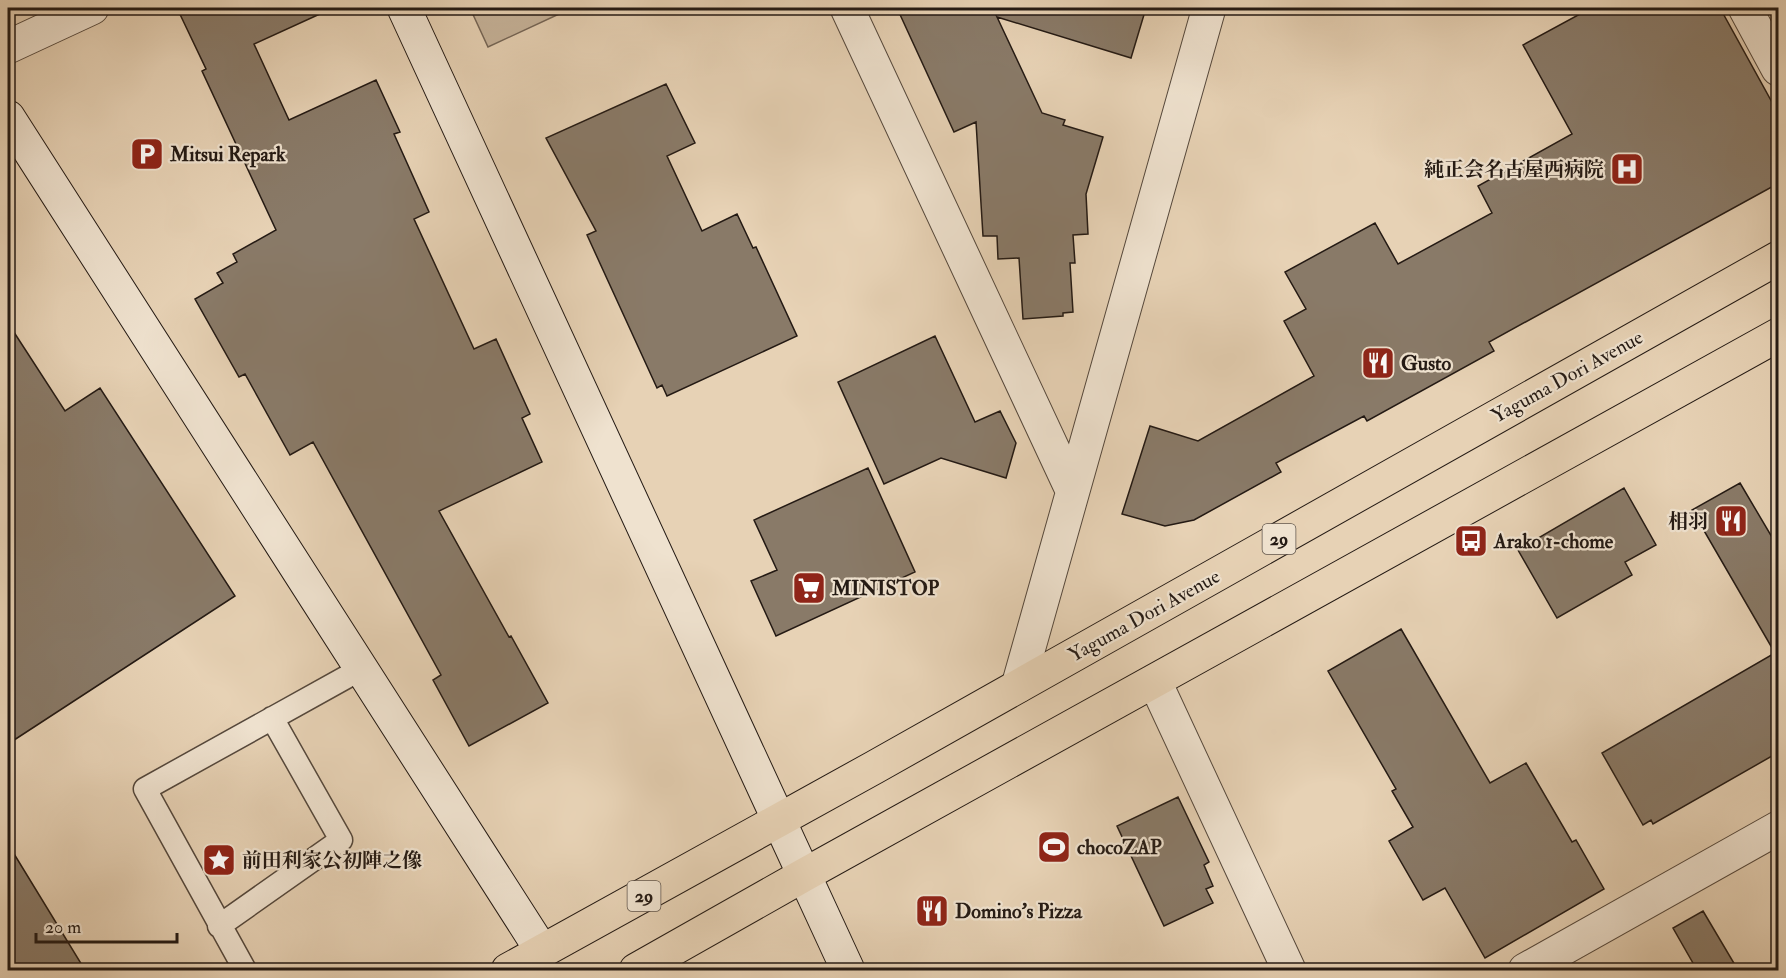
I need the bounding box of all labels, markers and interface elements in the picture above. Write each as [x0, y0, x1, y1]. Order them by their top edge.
parking icon: Mitsui Repark [129, 136, 165, 172]
place label: Mitsui Repark [169, 142, 286, 168]
hospital icon: 純正会名古屋西病院 [1609, 151, 1645, 187]
place label: 純正会名古屋西病院 [1424, 157, 1604, 182]
street label: Yaguma Dori Avenue [1487, 324, 1647, 428]
restaurant icon: Gusto [1360, 345, 1396, 381]
place label: Gusto [1401, 351, 1451, 376]
restaurant icon: 相羽 [1713, 503, 1749, 539]
place label: 相羽 [1668, 509, 1708, 534]
bus stop icon: Arako 1-chome [1453, 523, 1489, 559]
road number: 29 [1262, 524, 1296, 554]
place label: Arako 1-chome [1493, 529, 1614, 554]
street label: Yaguma Dori Avenue [1064, 563, 1224, 667]
supermarket icon: MINISTOP [791, 570, 827, 606]
place label: MINISTOP [831, 576, 939, 601]
sports icon: chocoZAP [1036, 829, 1072, 865]
place label: chocoZAP [1077, 835, 1162, 860]
place icon: 前田利家公初陣之像 [201, 842, 237, 878]
place label: 前田利家公初陣之像 [242, 848, 422, 873]
road number: 29 [628, 881, 660, 911]
restaurant icon: Domino's Pizza [914, 893, 950, 929]
place label: Domino's Pizza [955, 899, 1083, 924]
scale bar [36, 906, 177, 944]
text: 20 m [45, 916, 81, 939]

